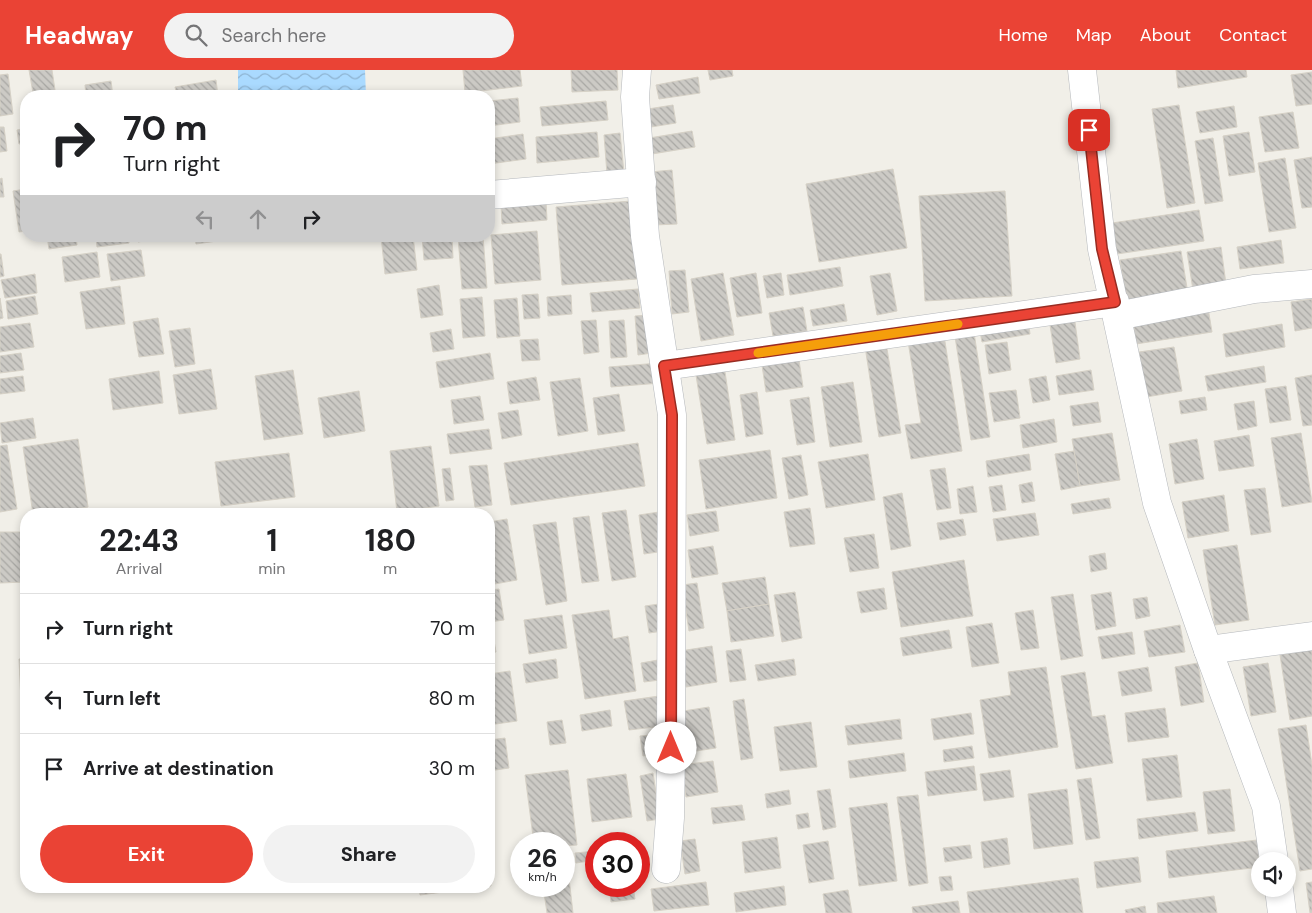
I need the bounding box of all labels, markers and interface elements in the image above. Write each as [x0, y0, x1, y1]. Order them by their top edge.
search box [164, 13, 514, 58]
text: Headway [25, 20, 134, 51]
icon: search [182, 21, 210, 49]
text: Search here [222, 23, 326, 48]
text: Home [998, 23, 1048, 47]
text: Map [1076, 23, 1112, 47]
text: About [1140, 23, 1191, 47]
text: Contact [1219, 23, 1287, 47]
text: 70 m [123, 105, 207, 151]
pin [1068, 109, 1110, 151]
icon: right [40, 110, 105, 175]
icon: arrive [1075, 116, 1103, 144]
text: Turn right [123, 149, 220, 178]
icon: left [191, 205, 219, 233]
icon: ahead [244, 205, 272, 233]
icon: right [297, 205, 325, 233]
text: 22:43 [99, 521, 179, 560]
text: 1 [266, 521, 277, 560]
text: 180 [365, 521, 416, 560]
text: Arrival [116, 558, 162, 579]
text: min [258, 558, 286, 579]
text: m [383, 558, 397, 579]
icon: right [40, 615, 68, 643]
text: Turn right [83, 616, 173, 641]
text: 70 m [430, 616, 475, 641]
icon: left [40, 685, 68, 713]
text: Turn left [83, 686, 161, 711]
text: 80 m [428, 686, 475, 711]
position arrow [644, 721, 696, 773]
icon: arrive [40, 755, 68, 783]
text: Arrive at destination [83, 756, 274, 781]
text: 30 m [429, 756, 475, 781]
button: Exit [40, 825, 253, 883]
button: Share [263, 825, 475, 883]
speed limit sign: 30 [585, 832, 650, 897]
text: 26 [527, 842, 558, 875]
map controls [1251, 852, 1296, 897]
button: sound [1251, 852, 1296, 897]
text: km/h [528, 869, 557, 885]

